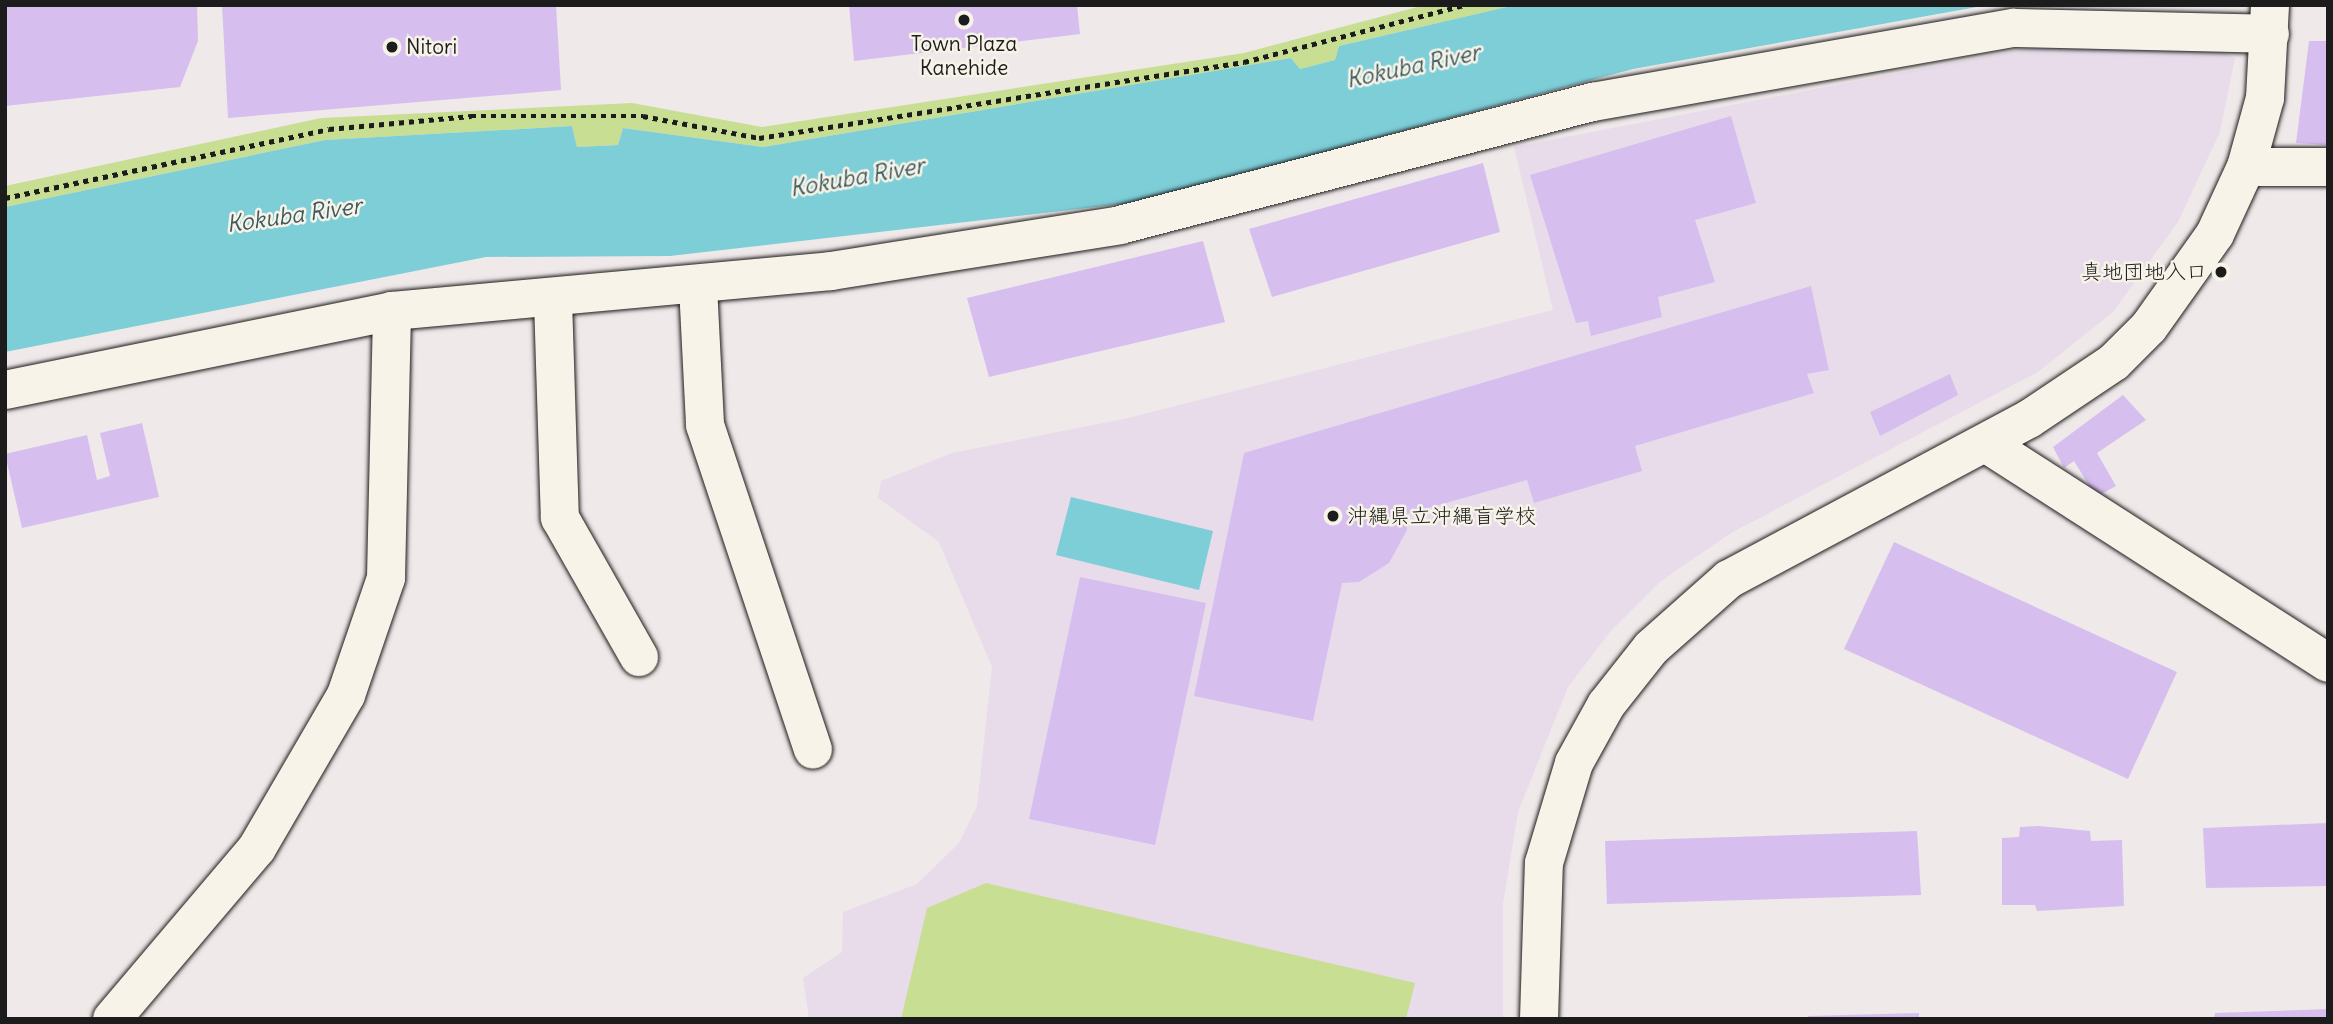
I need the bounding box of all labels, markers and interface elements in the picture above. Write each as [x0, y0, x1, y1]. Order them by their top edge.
marker: Town Plaza Kanehide [956, 12, 972, 28]
place label: Town Plaza Kanehide [911, 31, 1017, 81]
place label: Nitori [406, 34, 457, 60]
water label: Kokuba River [1344, 38, 1482, 94]
marker: Nitori [384, 39, 400, 55]
water label: Kokuba River [788, 152, 926, 202]
water label: Kokuba River [225, 192, 363, 238]
place label: 真地団地入口 [2081, 259, 2207, 285]
marker: 真地団地入口 [2213, 264, 2229, 280]
place label: 沖縄県立沖縄盲学校 [1347, 503, 1536, 529]
marker: 沖縄県立沖縄盲学校 [1325, 508, 1341, 524]

